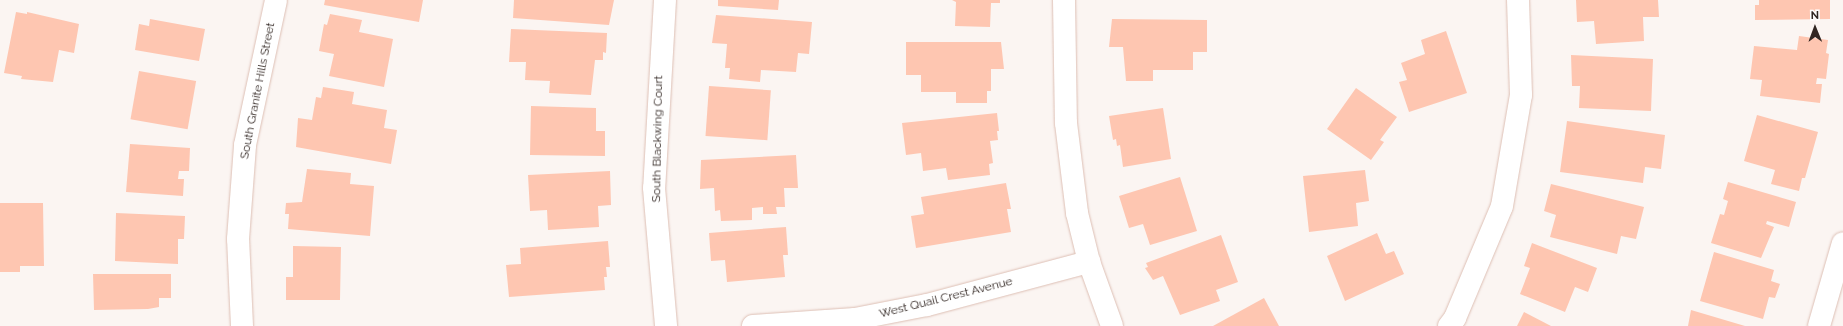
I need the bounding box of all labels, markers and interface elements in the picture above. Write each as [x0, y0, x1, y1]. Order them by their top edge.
north arrow [1795, 8, 1835, 48]
text: N [1810, 9, 1819, 22]
street label: South Granite Hills Street [238, 22, 278, 160]
street label: South Blackwing Court [650, 75, 666, 203]
street label: West Quail Crest Avenue [878, 274, 1014, 322]

